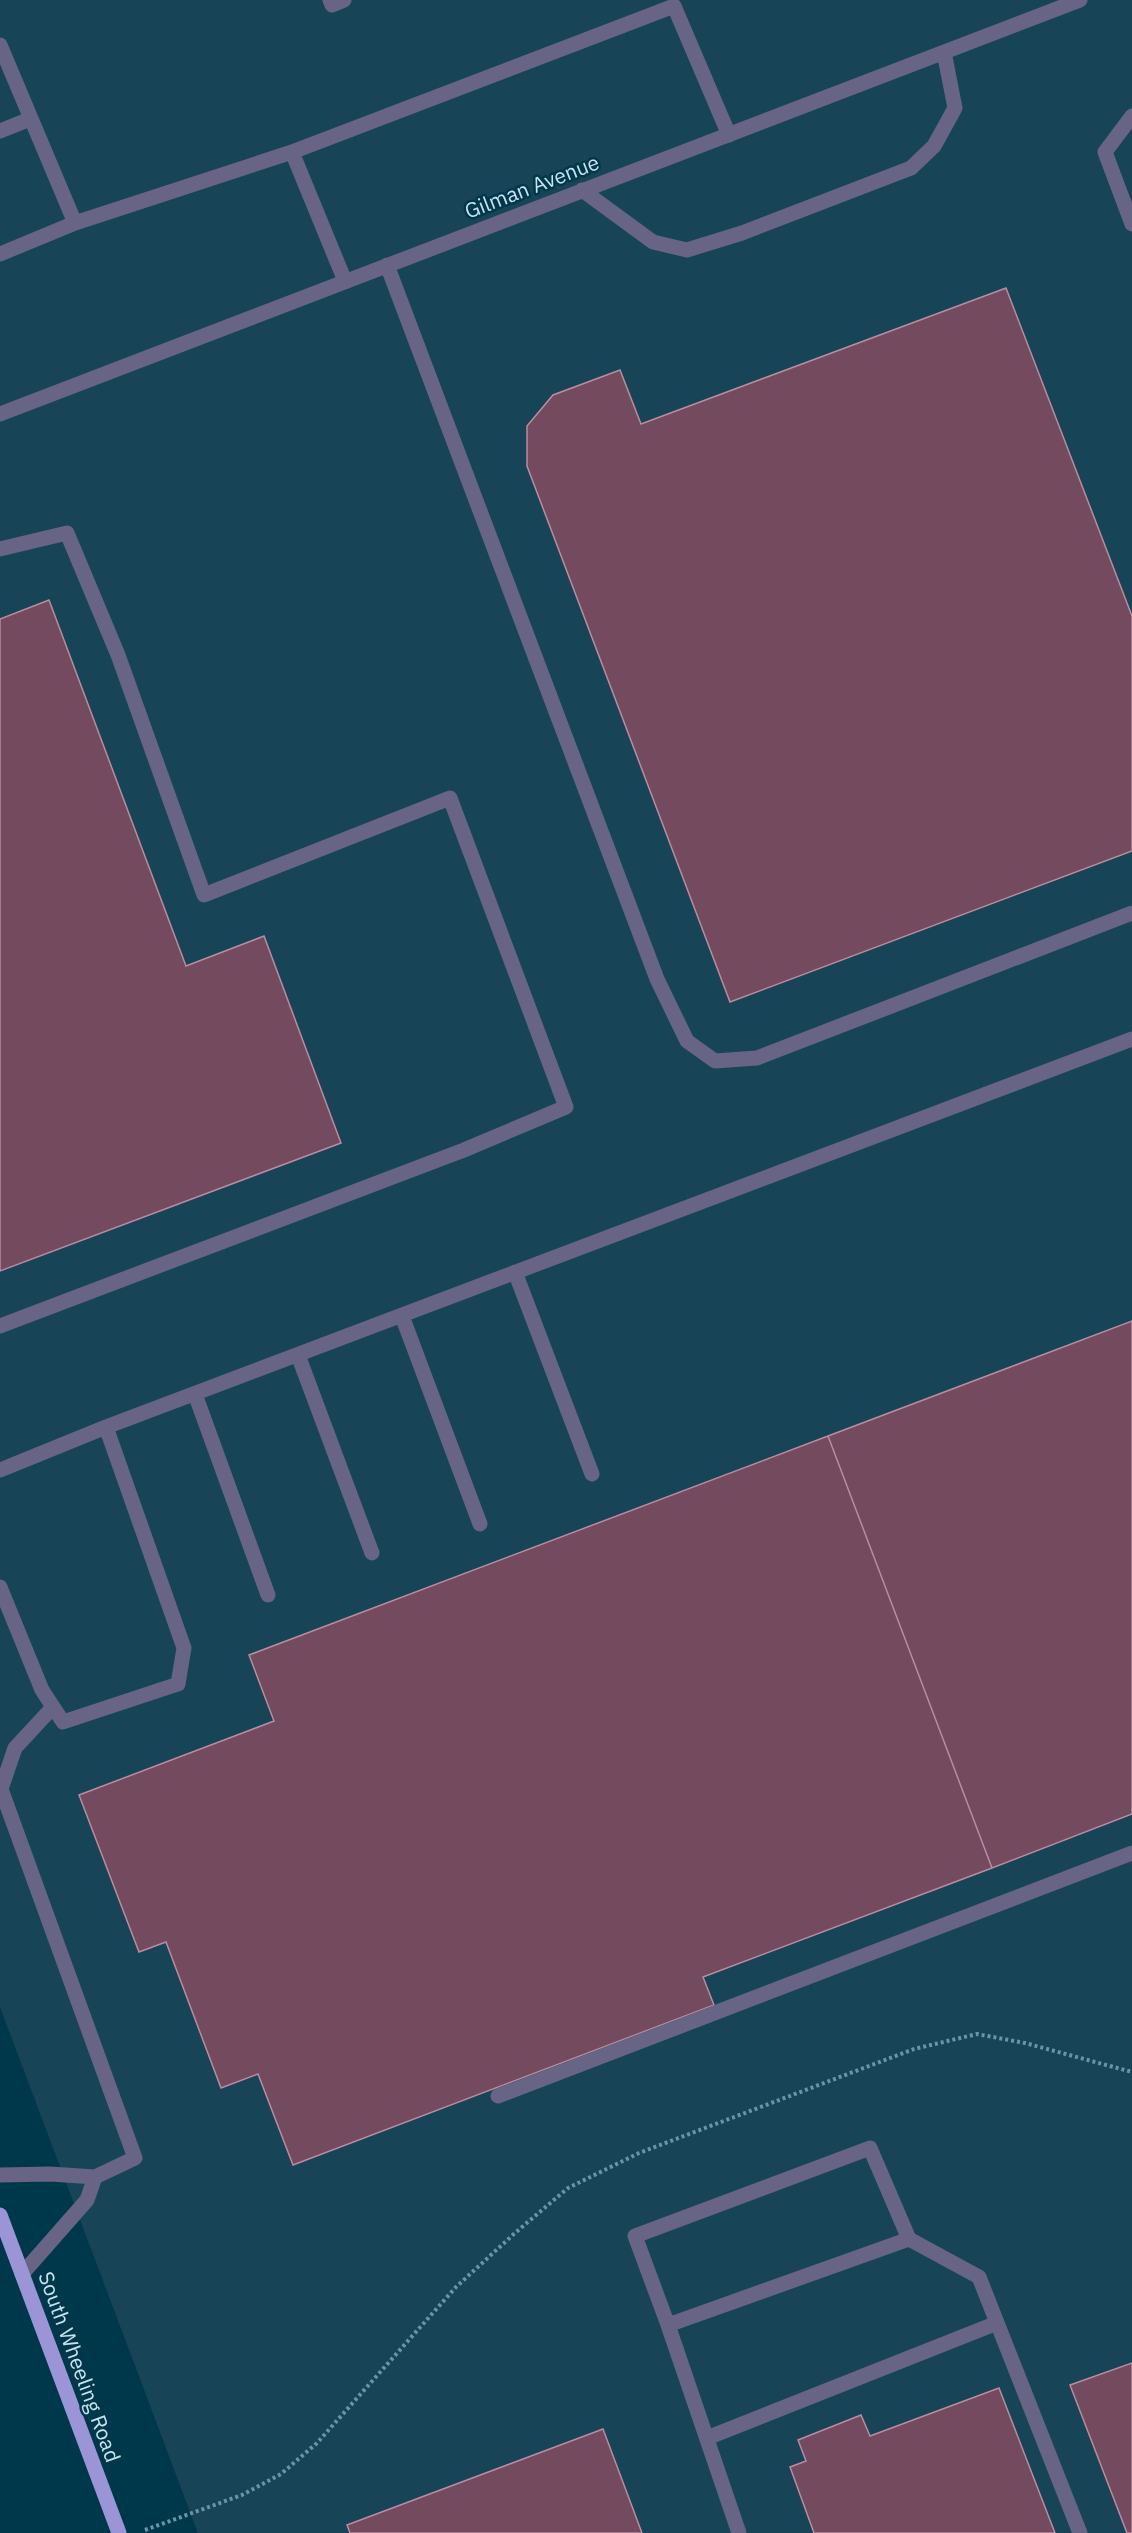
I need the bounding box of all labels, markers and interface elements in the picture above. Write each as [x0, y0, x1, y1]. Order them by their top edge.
street label: Gilman Avenue [460, 148, 603, 225]
street label: South Wheeling Road [32, 2267, 127, 2466]

